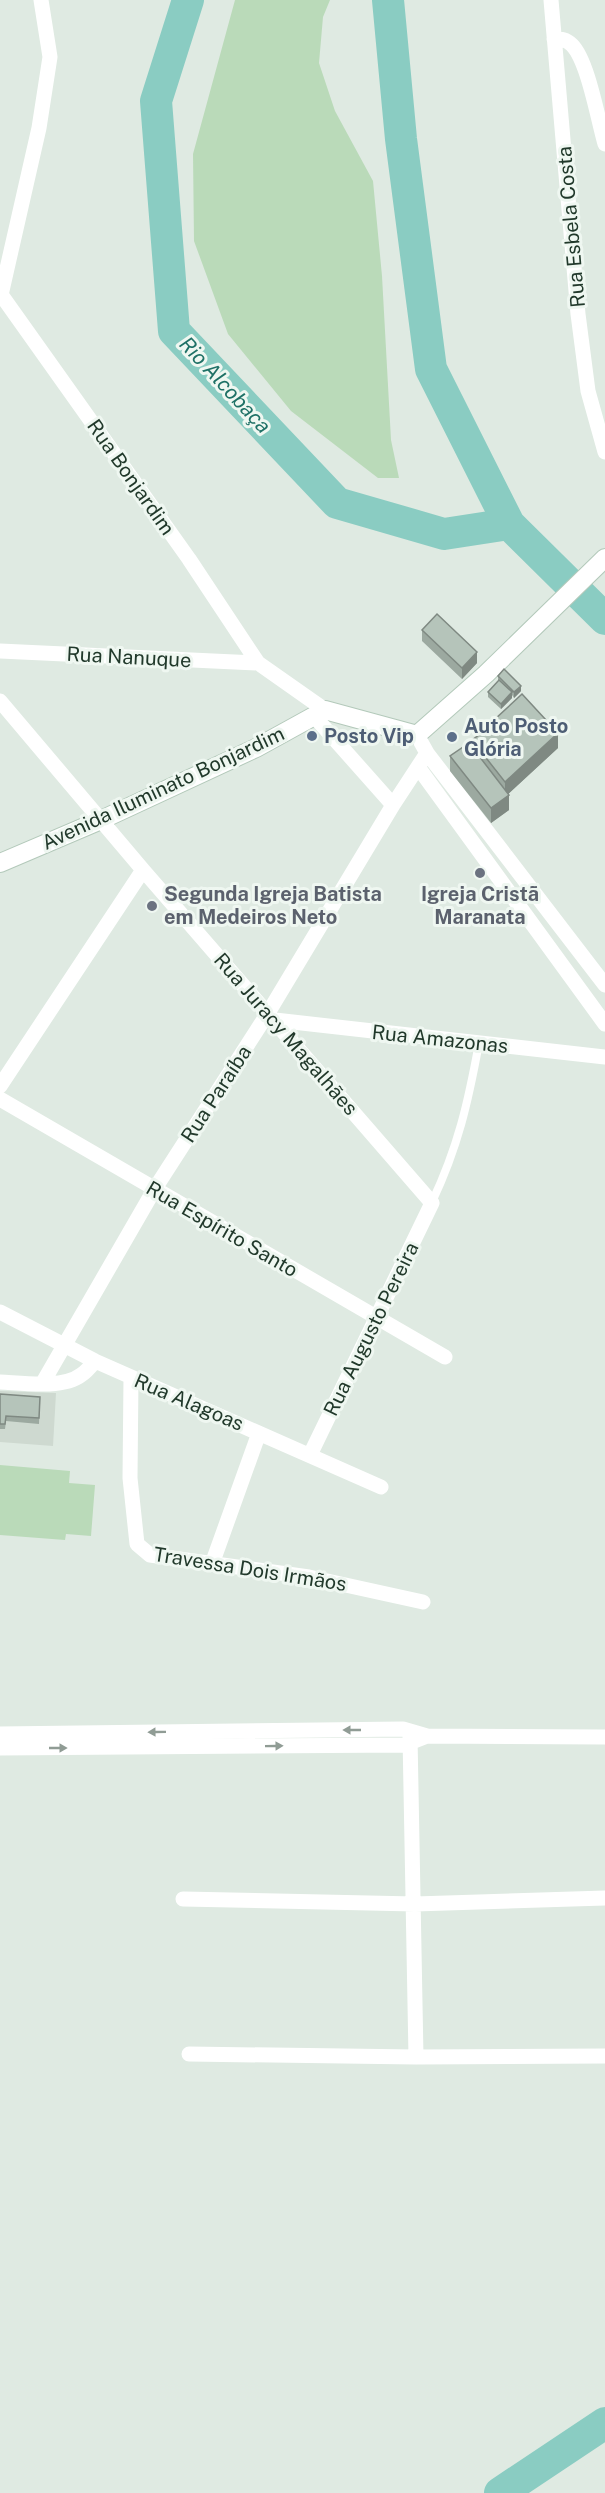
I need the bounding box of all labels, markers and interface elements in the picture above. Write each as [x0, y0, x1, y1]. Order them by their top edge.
street label: Rua Esbela Costa [552, 145, 590, 309]
water label: Rio Alcobaça [174, 331, 276, 438]
street label: Rua Bonjardim [82, 415, 180, 539]
street label: Rua Nanuque [66, 642, 192, 672]
place label: Auto Posto Glória [464, 714, 568, 761]
street label: Avenida Iluminato Bonjardim [38, 721, 288, 855]
place label: Posto Vip [324, 724, 414, 748]
marker: Posto Vip [305, 729, 319, 743]
marker: Auto Posto Glória [445, 730, 459, 744]
marker: Igreja Cristã Maranata [473, 866, 487, 880]
place label: Segunda Igreja Batista em Medeiros Neto [164, 882, 382, 929]
place label: Igreja Cristã Maranata [421, 882, 539, 929]
marker: Segunda Igreja Batista em Medeiros Neto [145, 899, 159, 913]
street label: Rua Juracy Magalhães [209, 948, 363, 1120]
street label: Rua Amazonas [371, 1020, 509, 1058]
street label: Rua Paraíba [176, 1041, 256, 1147]
street label: Rua Espírito Santo [142, 1176, 302, 1282]
street label: Rua Augusto Pereira [319, 1238, 423, 1420]
street label: Rua Alagoas [131, 1368, 247, 1436]
street label: Travessa Dois Irmãos [152, 1542, 348, 1596]
one-way arrow [342, 1725, 361, 1735]
one-way arrow [147, 1728, 166, 1737]
one-way arrow [265, 1741, 284, 1751]
one-way arrow [49, 1743, 68, 1753]

